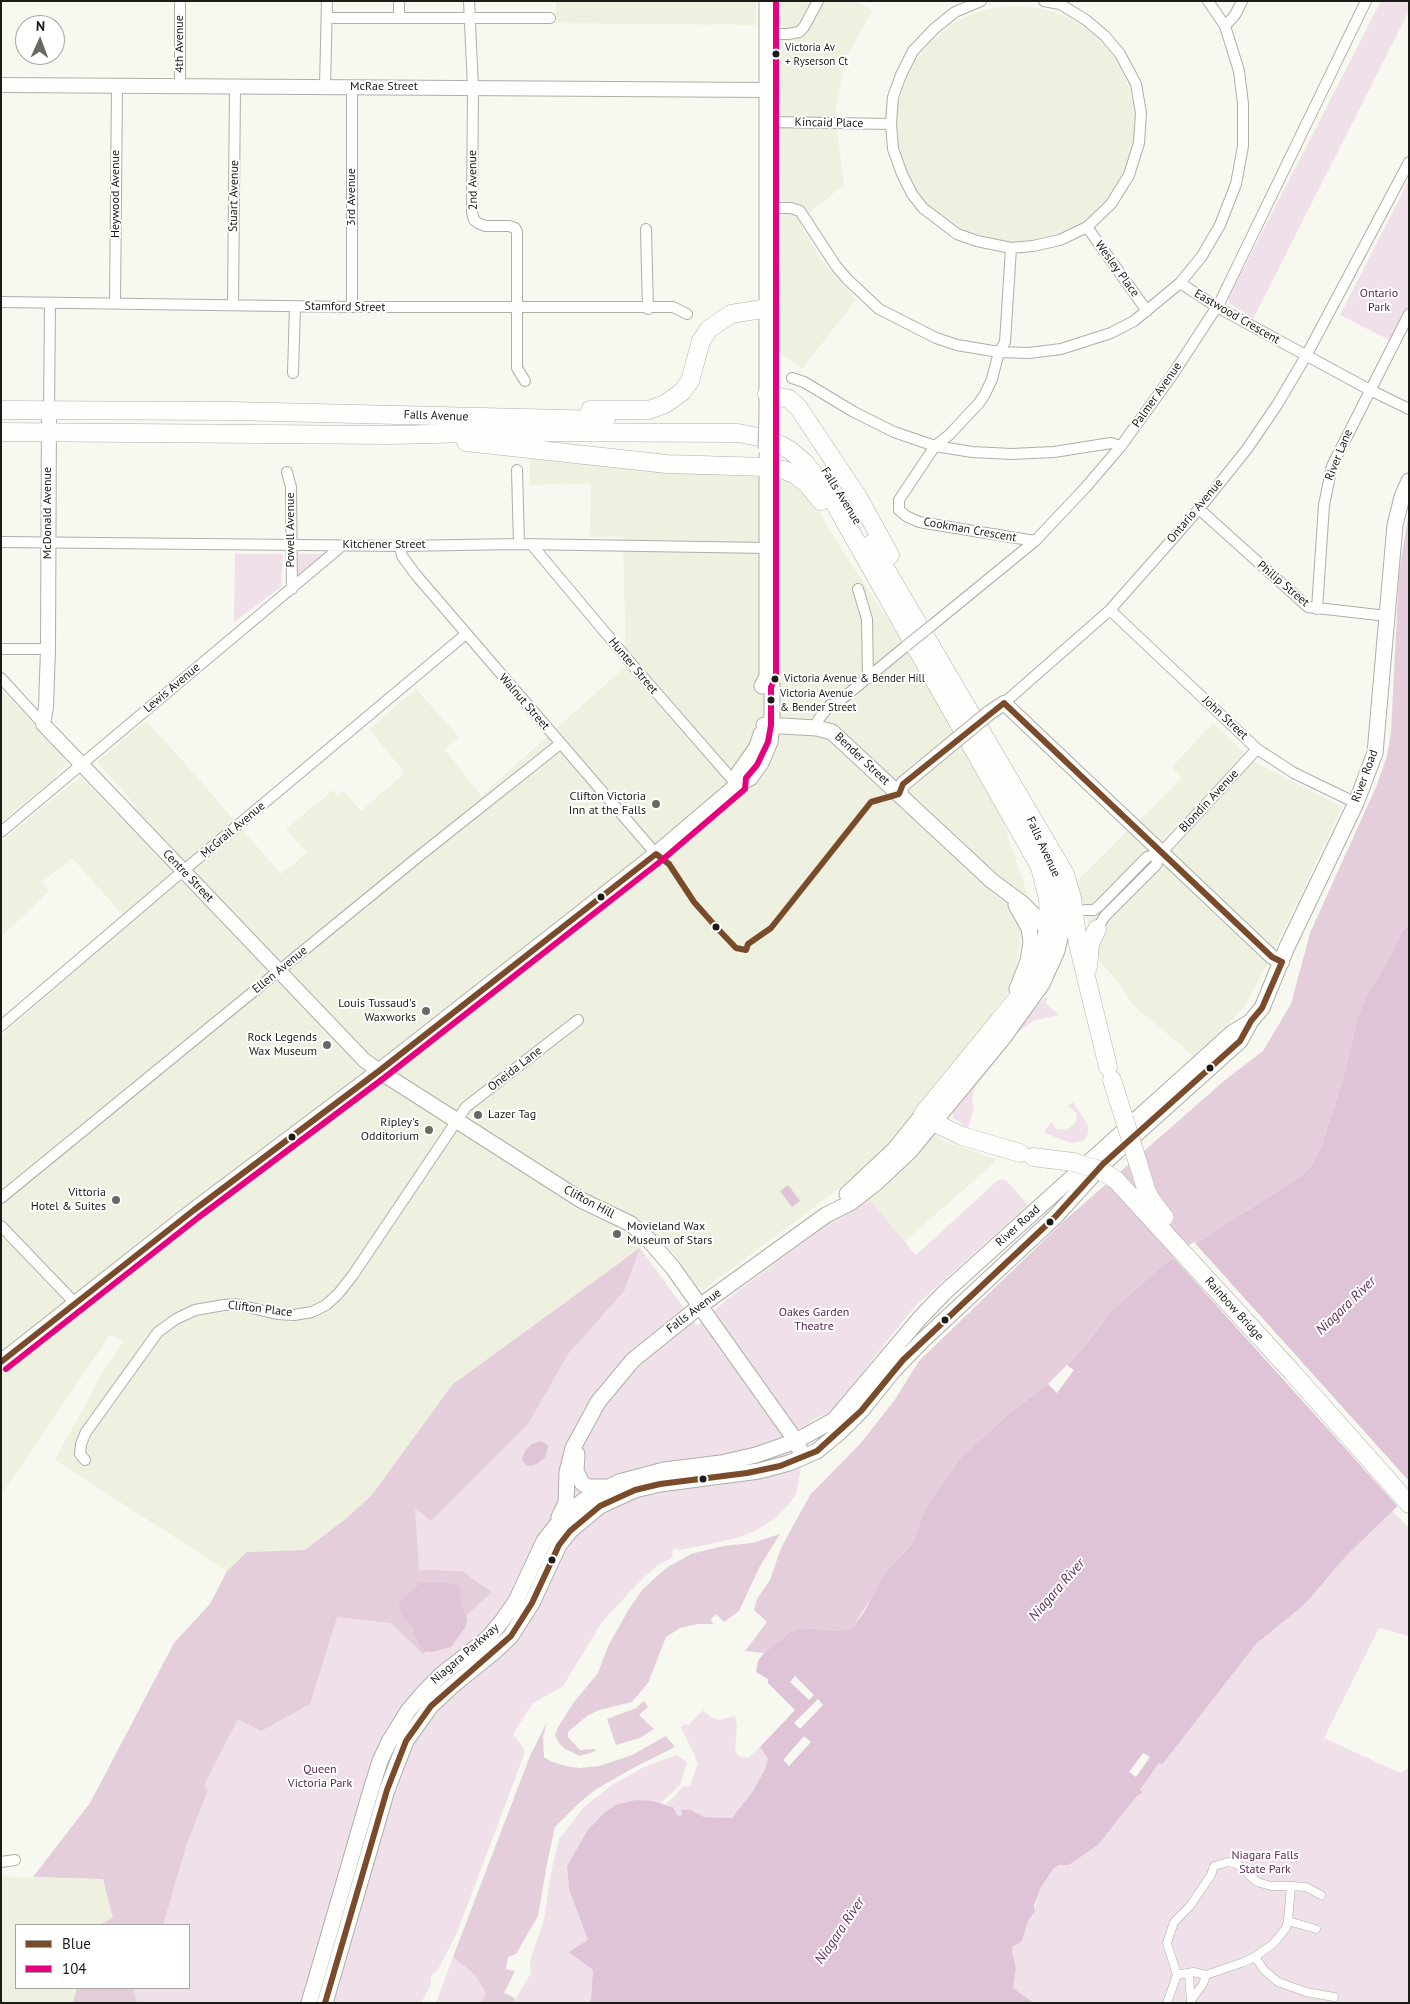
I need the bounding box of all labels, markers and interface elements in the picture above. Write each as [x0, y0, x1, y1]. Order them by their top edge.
north arrow [15, 15, 65, 65]
street label: 4th Avenue [173, 15, 187, 73]
text: N [36, 17, 45, 35]
place label: Victoria Av + Ryserson Ct [785, 41, 848, 67]
marker: Victoria Av + Ryserson Ct [771, 49, 781, 59]
street label: McRae Street [350, 80, 418, 94]
street label: Kincaid Place [795, 115, 863, 131]
street label: Heywood Avenue [109, 150, 123, 238]
street label: 2nd Avenue [465, 150, 481, 210]
street label: Stuart Avenue [226, 160, 242, 232]
street label: 3rd Avenue [345, 168, 359, 226]
street label: Wesley Place [1092, 238, 1142, 300]
street label: Eastwood Crescent [1192, 287, 1282, 347]
park label: Ontario Park [1360, 287, 1398, 315]
street label: Stamford Street [305, 299, 385, 315]
street label: Palmer Avenue [1129, 360, 1185, 430]
street label: Falls Avenue [403, 408, 469, 424]
street label: River Lane [1322, 427, 1356, 483]
street label: Falls Avenue [818, 465, 864, 527]
street label: McDonald Avenue [41, 467, 55, 559]
street label: Ontario Avenue [1164, 476, 1226, 546]
street label: Powell Avenue [284, 492, 298, 568]
street label: Cookman Crescent [922, 515, 1018, 545]
street label: Kitchener Street [342, 538, 426, 552]
street label: Philip Street [1254, 558, 1312, 610]
street label: Hunter Street [605, 635, 661, 697]
street label: Lewis Avenue [141, 660, 203, 716]
street label: Walnut Street [496, 671, 552, 733]
place label: Victoria Avenue & Bender Hill [784, 672, 925, 686]
marker: Victoria Avenue & Bender Hill [770, 674, 780, 684]
place label: Victoria Avenue & Bender Street [780, 687, 856, 713]
street label: John Street [1199, 693, 1251, 743]
marker: Victoria Avenue & Bender Street [766, 695, 776, 705]
street label: Bender Street [831, 730, 893, 788]
street label: River Road [1349, 748, 1381, 804]
street label: Blondin Avenue [1176, 767, 1242, 835]
place label: Clifton Victoria Inn at the Falls [569, 790, 646, 818]
marker: Clifton Victoria Inn at the Falls [650, 798, 662, 810]
street label: McGrail Avenue [198, 799, 268, 861]
street label: Falls Avenue [1023, 815, 1063, 879]
street label: Centre Street [159, 847, 217, 905]
unlabelled marker [596, 892, 606, 902]
unlabelled marker [711, 922, 721, 932]
street label: Ellen Avenue [250, 943, 310, 997]
place label: Louis Tussaud's Waxworks [338, 997, 416, 1025]
marker: Louis Tussaud's Waxworks [420, 1005, 432, 1017]
place label: Rock Legends Wax Museum [248, 1031, 317, 1059]
marker: Rock Legends Wax Museum [321, 1039, 333, 1051]
street label: Oneida Lane [485, 1044, 545, 1094]
unlabelled marker [1205, 1063, 1215, 1073]
place label: Lazer Tag [488, 1108, 536, 1122]
marker: Lazer Tag [472, 1109, 484, 1121]
place label: Ripley's Odditorium [361, 1116, 419, 1144]
marker: Ripley's Odditorium [423, 1124, 435, 1136]
unlabelled marker [287, 1132, 297, 1142]
street label: Clifton Hill [561, 1183, 617, 1221]
place label: Vittoria Hotel & Suites [31, 1186, 106, 1214]
marker: Vittoria Hotel & Suites [110, 1194, 122, 1206]
street label: River Road [993, 1202, 1043, 1250]
unlabelled marker [1045, 1217, 1055, 1227]
place label: Movieland Wax Museum of Stars [627, 1220, 712, 1248]
marker: Movieland Wax Museum of Stars [611, 1228, 623, 1240]
water label: Niagara River [1313, 1273, 1379, 1339]
street label: Rainbow Bridge [1202, 1274, 1266, 1344]
street label: Falls Avenue [664, 1286, 724, 1336]
street label: Clifton Place [227, 1298, 293, 1320]
park label: Oakes Garden Theatre [779, 1306, 849, 1334]
unlabelled marker [940, 1315, 950, 1325]
unlabelled marker [698, 1474, 708, 1484]
unlabelled marker [547, 1555, 557, 1565]
water label: Niagara River [1025, 1555, 1089, 1625]
street label: Niagara Parkway [428, 1621, 502, 1687]
park label: Queen Victoria Park [288, 1763, 352, 1791]
park label: Niagara Falls State Park [1231, 1849, 1299, 1877]
water label: Niagara River [812, 1894, 868, 1968]
legend [15, 1924, 190, 1989]
text: Blue [62, 1934, 91, 1953]
text: 104 [62, 1959, 87, 1978]

